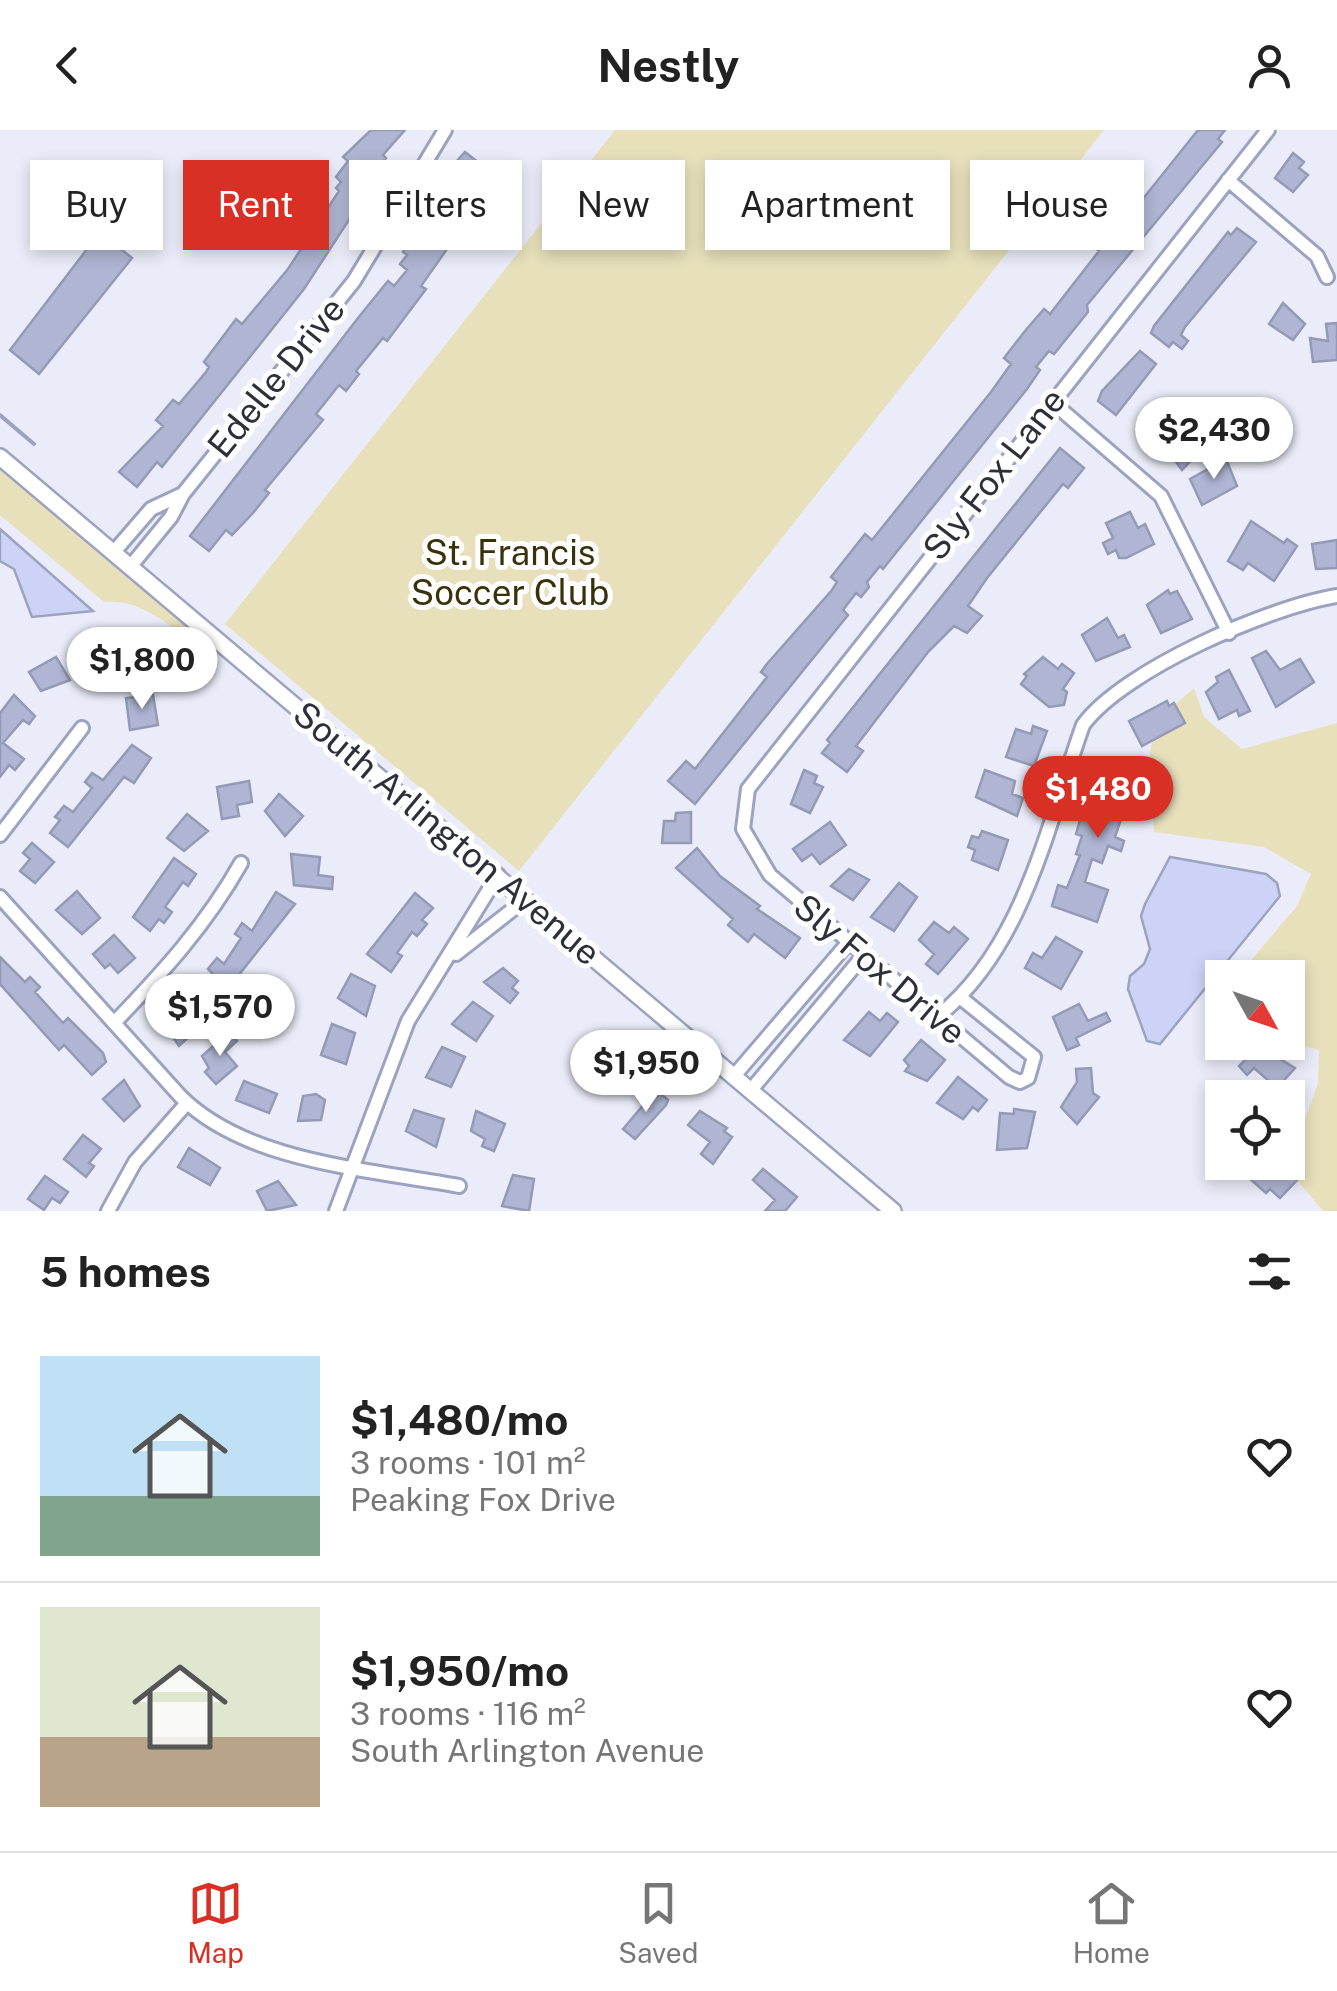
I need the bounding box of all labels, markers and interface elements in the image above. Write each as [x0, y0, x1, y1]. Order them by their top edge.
icon: back [40, 38, 95, 93]
icon: person [1242, 38, 1297, 93]
text: Nestly [598, 39, 739, 92]
chip: Buy [30, 160, 163, 250]
chip: Rent [183, 160, 329, 250]
chip: Filters [349, 160, 522, 250]
chip: New [542, 160, 685, 250]
chip: Apartment [705, 160, 950, 250]
chip: House [970, 160, 1144, 250]
street label: Edelle Drive [199, 289, 353, 465]
street label: Sly Fox Lane [914, 380, 1074, 568]
pin: $2,430 [1133, 397, 1295, 482]
text: $2,430 [1157, 411, 1271, 448]
park label: St. Francis Soccer Club [411, 532, 609, 613]
pin: $1,800 [61, 627, 223, 712]
text: $1,800 [89, 641, 195, 678]
street label: South Arlington Avenue [285, 693, 609, 973]
pin: $1,480 [1017, 756, 1179, 841]
text: $1,480 [1044, 770, 1152, 807]
street label: Sly Fox Drive [786, 885, 974, 1053]
north arrow [1205, 960, 1305, 1060]
map controls [1205, 960, 1305, 1180]
pin: $1,570 [139, 974, 301, 1059]
text: $1,570 [167, 988, 273, 1025]
pin: $1,950 [565, 1030, 727, 1115]
text: $1,950 [592, 1044, 700, 1081]
button: locate [1205, 1080, 1305, 1180]
icon: filters [1242, 1244, 1297, 1299]
text: 5 homes [40, 1247, 211, 1296]
text: $1,480/mo [350, 1395, 569, 1444]
icon: home [120, 1396, 240, 1516]
icon: heart [1242, 1429, 1297, 1484]
text: 3 rooms · 101 m² [350, 1444, 586, 1481]
text: Peaking Fox Drive [350, 1481, 616, 1518]
text: $1,950/mo [350, 1646, 569, 1695]
icon: home [120, 1647, 240, 1767]
icon: heart [1242, 1680, 1297, 1735]
text: 3 rooms · 116 m² [350, 1695, 586, 1732]
text: South Arlington Avenue [350, 1732, 704, 1769]
tab: Map [187, 1876, 244, 1969]
tab: Saved [618, 1876, 698, 1969]
tab: Home [1073, 1876, 1150, 1969]

